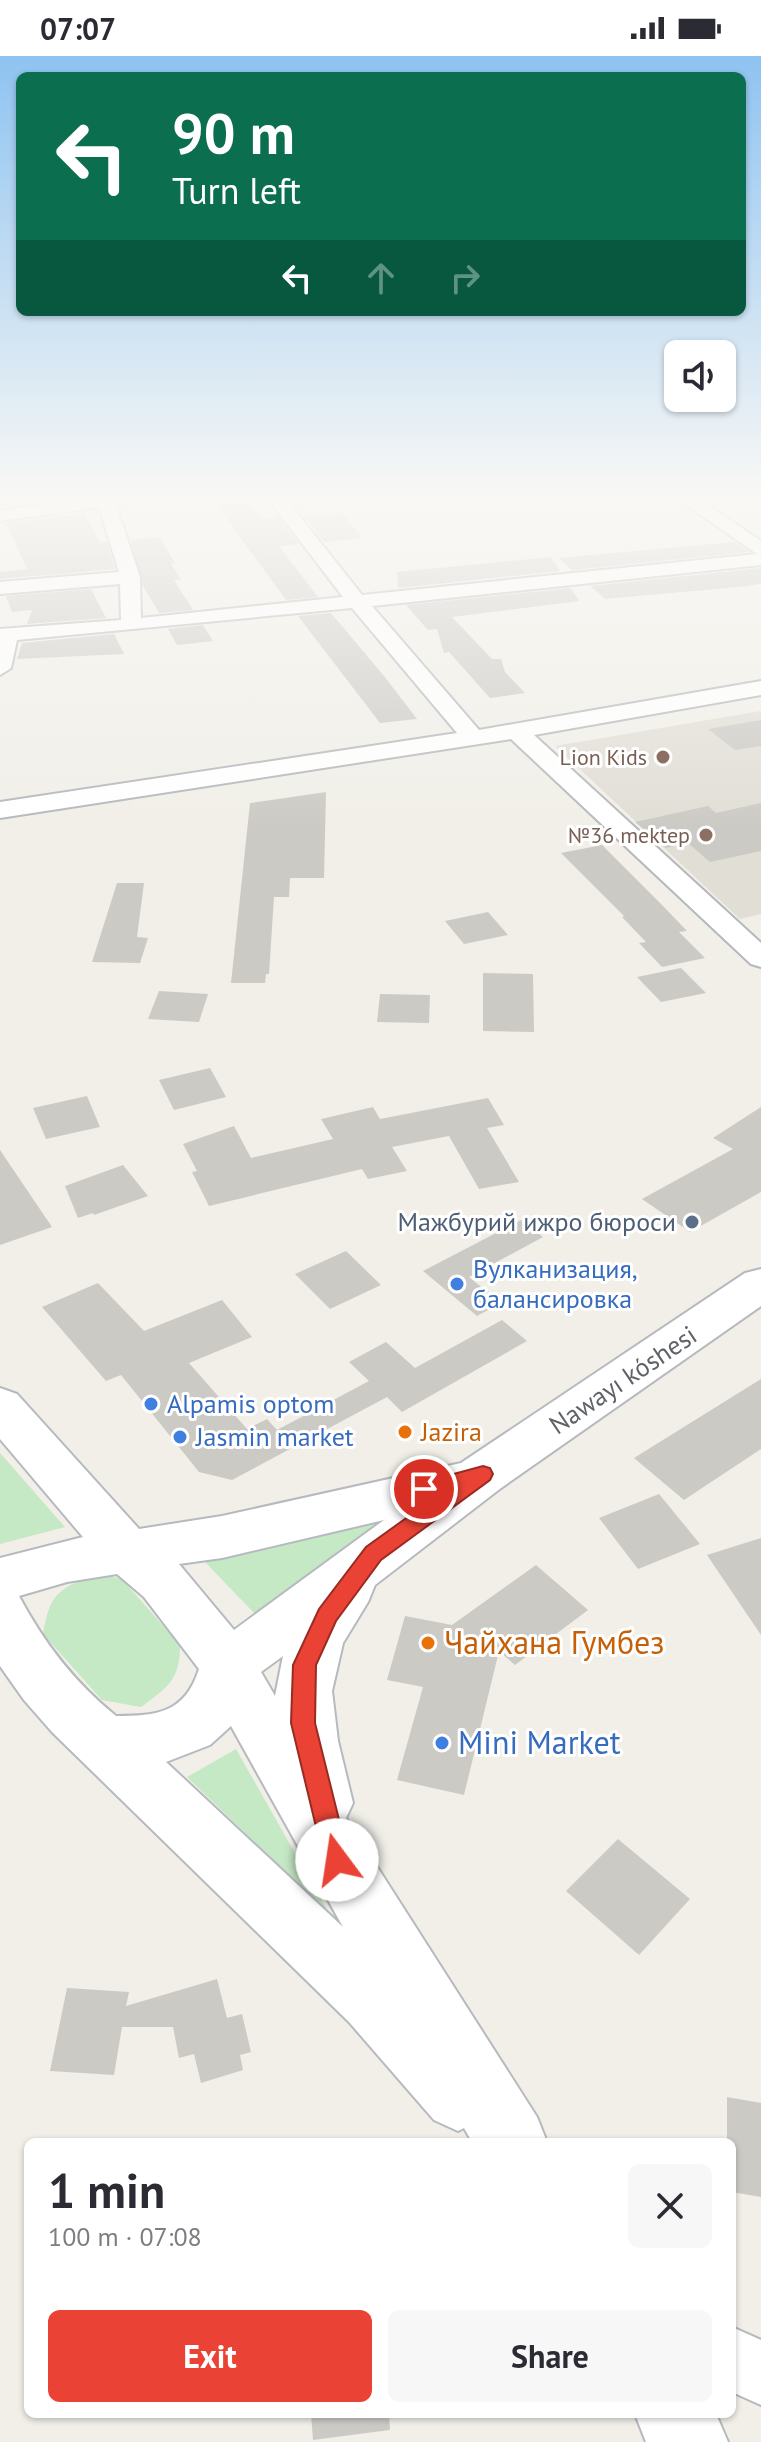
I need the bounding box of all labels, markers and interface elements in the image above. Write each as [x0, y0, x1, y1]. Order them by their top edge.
text: 07:07 [40, 9, 116, 48]
text: 90 m [172, 97, 295, 169]
icon: left [40, 104, 144, 208]
text: Turn left [172, 167, 301, 214]
icon: left [275, 256, 319, 300]
icon: ahead [359, 256, 403, 300]
icon: right [443, 256, 487, 300]
map controls [664, 340, 736, 412]
button: sound [664, 340, 736, 412]
place label: Lion Kids [560, 743, 647, 771]
marker: Lion Kids [654, 748, 672, 766]
place label: №36 mektep [568, 821, 690, 849]
marker: №36 mektep [697, 826, 715, 844]
place label: Мажбурий ижро бюроси [397, 1205, 676, 1238]
marker: Мажбурий ижро бюроси [683, 1213, 701, 1231]
place label: Вулканизация, балансировка [473, 1252, 638, 1315]
marker: Вулканизация, балансировка [448, 1275, 466, 1293]
street label: Nawayı kóshesi [543, 1318, 703, 1441]
place label: Alpamis optom [167, 1387, 334, 1420]
marker: Alpamis optom [142, 1395, 160, 1413]
place label: Jazira [420, 1415, 482, 1448]
place label: Jasmin market [195, 1420, 354, 1453]
marker: Jazira [396, 1423, 414, 1441]
marker: Jasmin market [171, 1428, 189, 1446]
pin [390, 1455, 458, 1523]
icon: arrive [402, 1467, 446, 1511]
place label: Чайхана Гумбез [444, 1621, 664, 1663]
marker: Чайхана Гумбез [419, 1634, 437, 1652]
place label: Mini Market [458, 1721, 621, 1763]
marker: Mini Market [433, 1734, 451, 1752]
position arrow [295, 1818, 379, 1902]
text: 1 min [48, 2159, 165, 2221]
button: close [628, 2164, 712, 2248]
text: 100 m · 07:08 [48, 2220, 202, 2253]
button: Exit [48, 2310, 372, 2402]
button: Share [388, 2310, 712, 2402]

